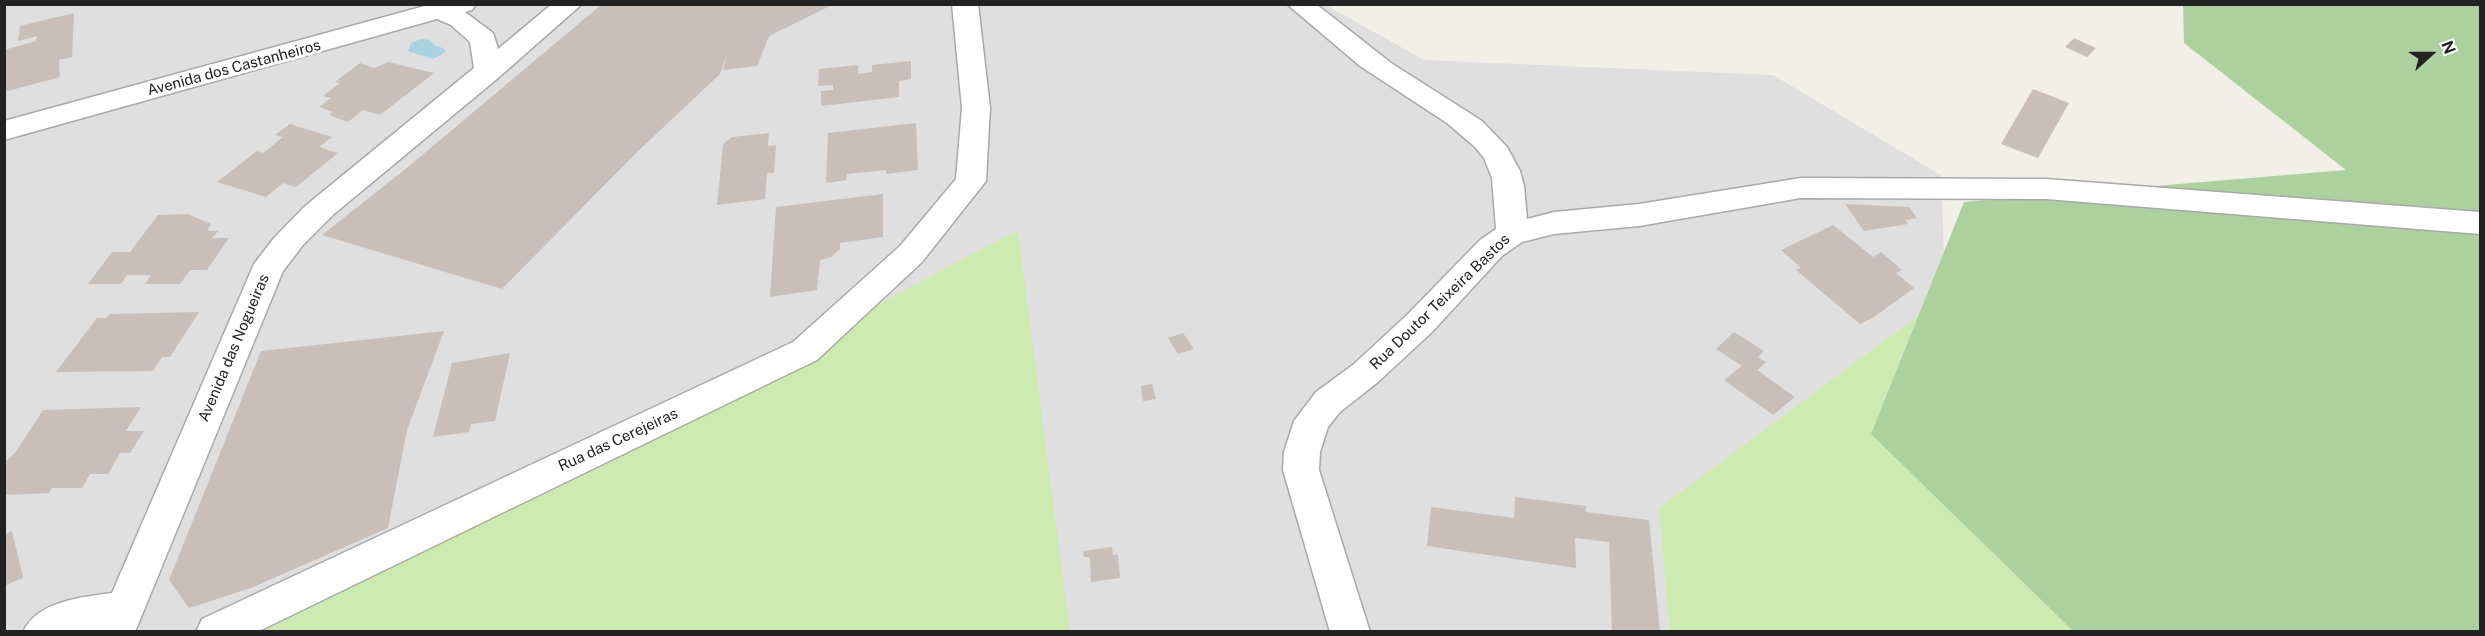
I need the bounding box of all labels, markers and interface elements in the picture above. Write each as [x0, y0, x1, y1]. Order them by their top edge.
north arrow [2401, 24, 2461, 84]
street label: Avenida dos Castanheiros [145, 36, 323, 100]
text: N [2437, 38, 2459, 57]
street label: Rua Doutor Teixeira Bastos [1366, 230, 1514, 374]
street label: Avenida das Nogueiras [195, 272, 273, 424]
street label: Rua das Cerejeiras [555, 404, 681, 476]

